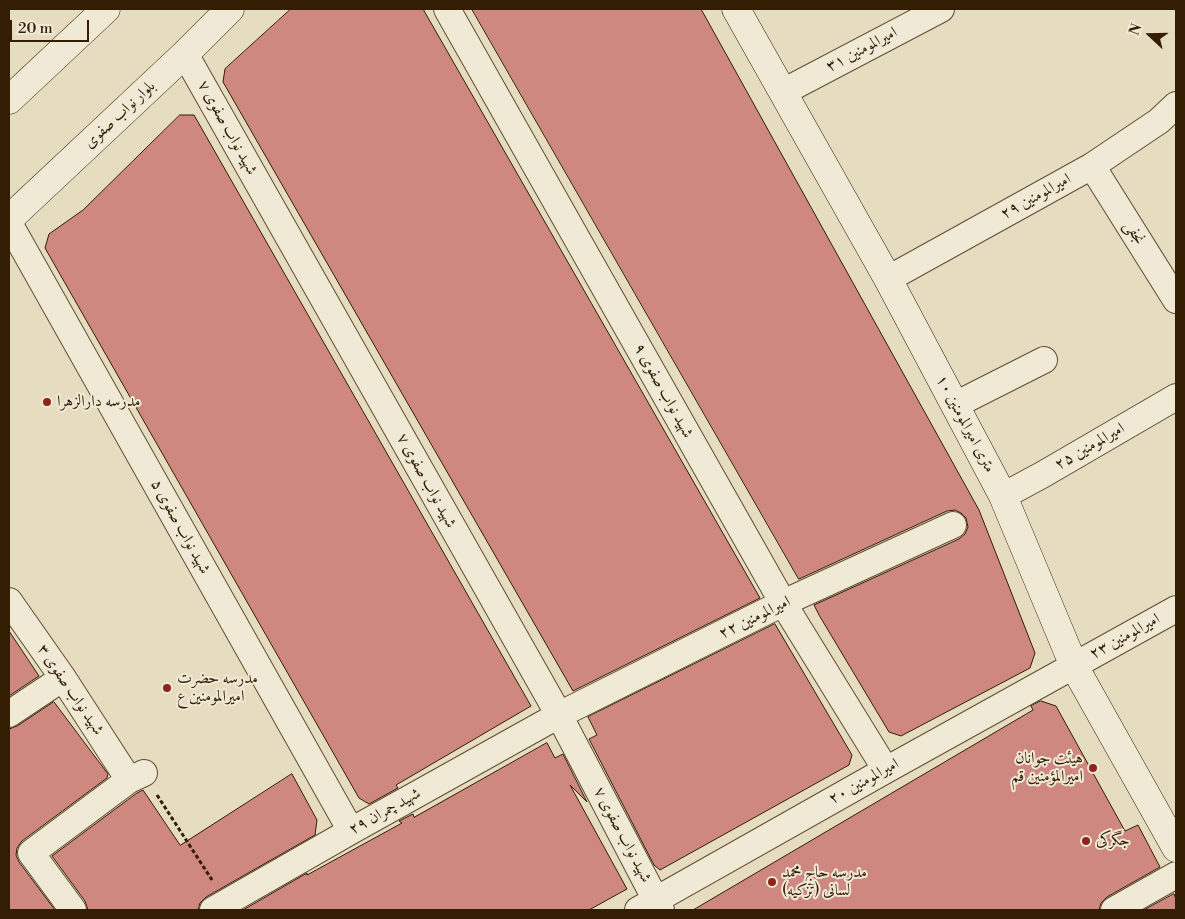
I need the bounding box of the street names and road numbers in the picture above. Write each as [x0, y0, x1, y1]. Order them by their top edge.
street label: امیرالمومنین ۳۱ [823, 23, 901, 77]
street label: بلوار نواب صفوی [80, 77, 160, 153]
street label: شهید نواب صفوی ۷ [193, 77, 261, 179]
street label: امیرالمومنین ۲۹ [997, 170, 1075, 224]
street label: نجفی [1119, 217, 1149, 249]
street label: شهید نواب صفوی ۹ [629, 340, 697, 442]
street label: ۱۰ متری امیرالمومنین [931, 372, 999, 476]
street label: امیرالمومنین ۲۵ [1052, 419, 1128, 475]
street label: شهید نواب صفوی ۷ [392, 430, 460, 532]
street label: شهید نواب صفوی ۵ [146, 476, 214, 578]
street label: امیرالمومنین ۲۲ [716, 592, 794, 644]
street label: امیرالمومنین ۲۳ [1086, 610, 1164, 664]
street label: شهید نواب صفوی ۳ [33, 641, 107, 739]
street label: امیرالمومنین ۲۰ [825, 755, 903, 809]
street label: شهید چمران ۲۹ [346, 784, 424, 840]
street label: شهید نواب صفوی ۷ [589, 784, 655, 886]

